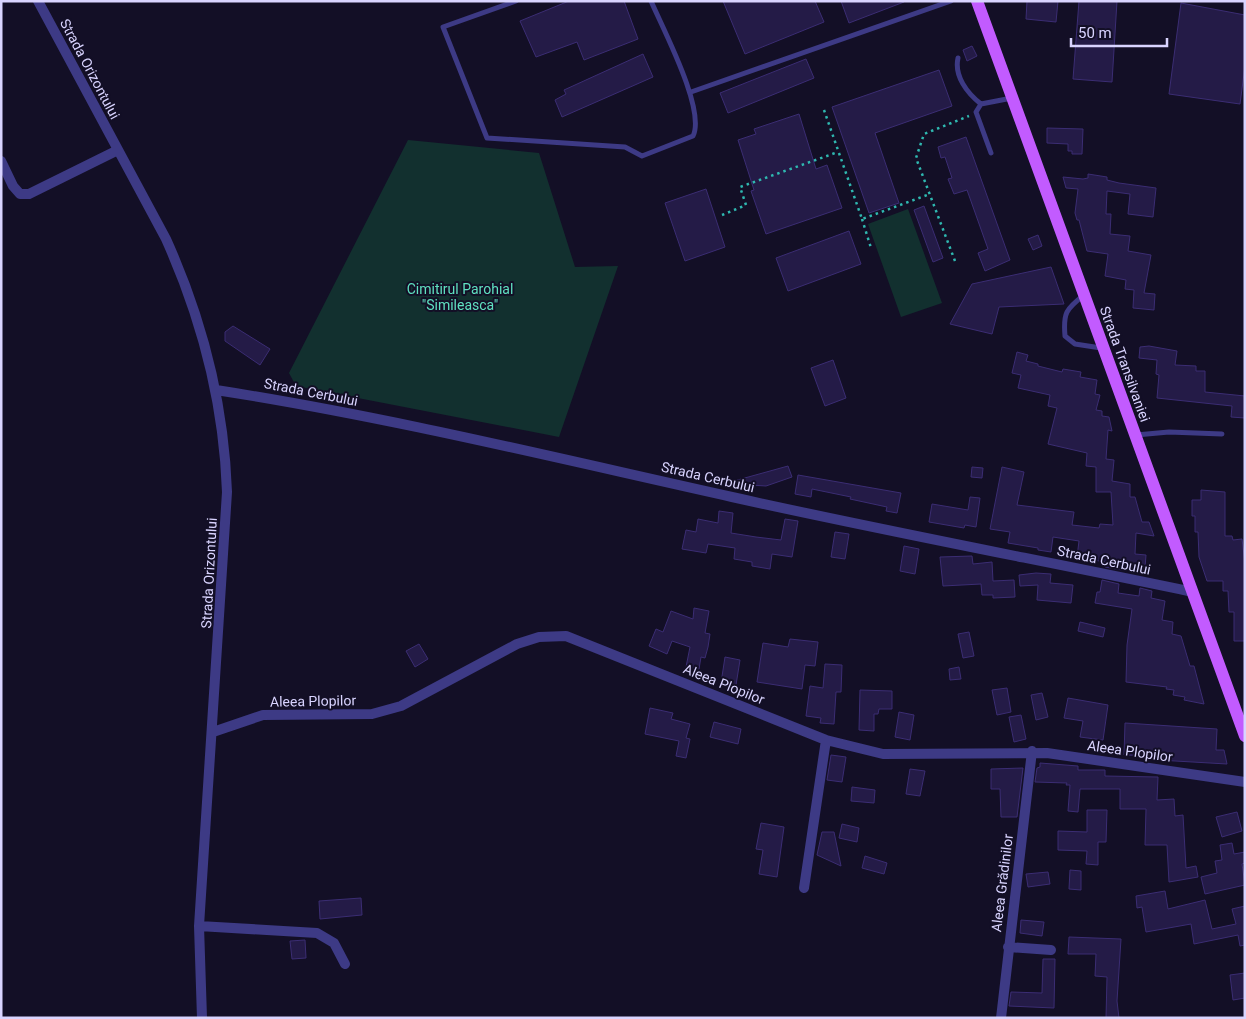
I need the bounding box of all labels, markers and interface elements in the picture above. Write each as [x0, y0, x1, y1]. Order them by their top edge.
scale bar [1071, 15, 1167, 47]
street label: Strada Orizontului [57, 16, 123, 122]
text: 50 m [1078, 24, 1112, 42]
park label: Cimitirul Parohial "Simileasca" [407, 281, 513, 313]
street label: Strada Transilvaniei [1097, 304, 1153, 424]
street label: Strada Cerbului [263, 375, 359, 409]
street label: Strada Cerbului [660, 458, 756, 496]
street label: Strada Orizontului [198, 517, 220, 629]
street label: Strada Cerbului [1056, 542, 1152, 578]
street label: Aleea Plopilor [681, 660, 767, 708]
street label: Aleea Plopilor [270, 692, 356, 710]
street label: Aleea Plopilor [1086, 737, 1174, 765]
street label: Aleea Grădinilor [988, 833, 1016, 933]

